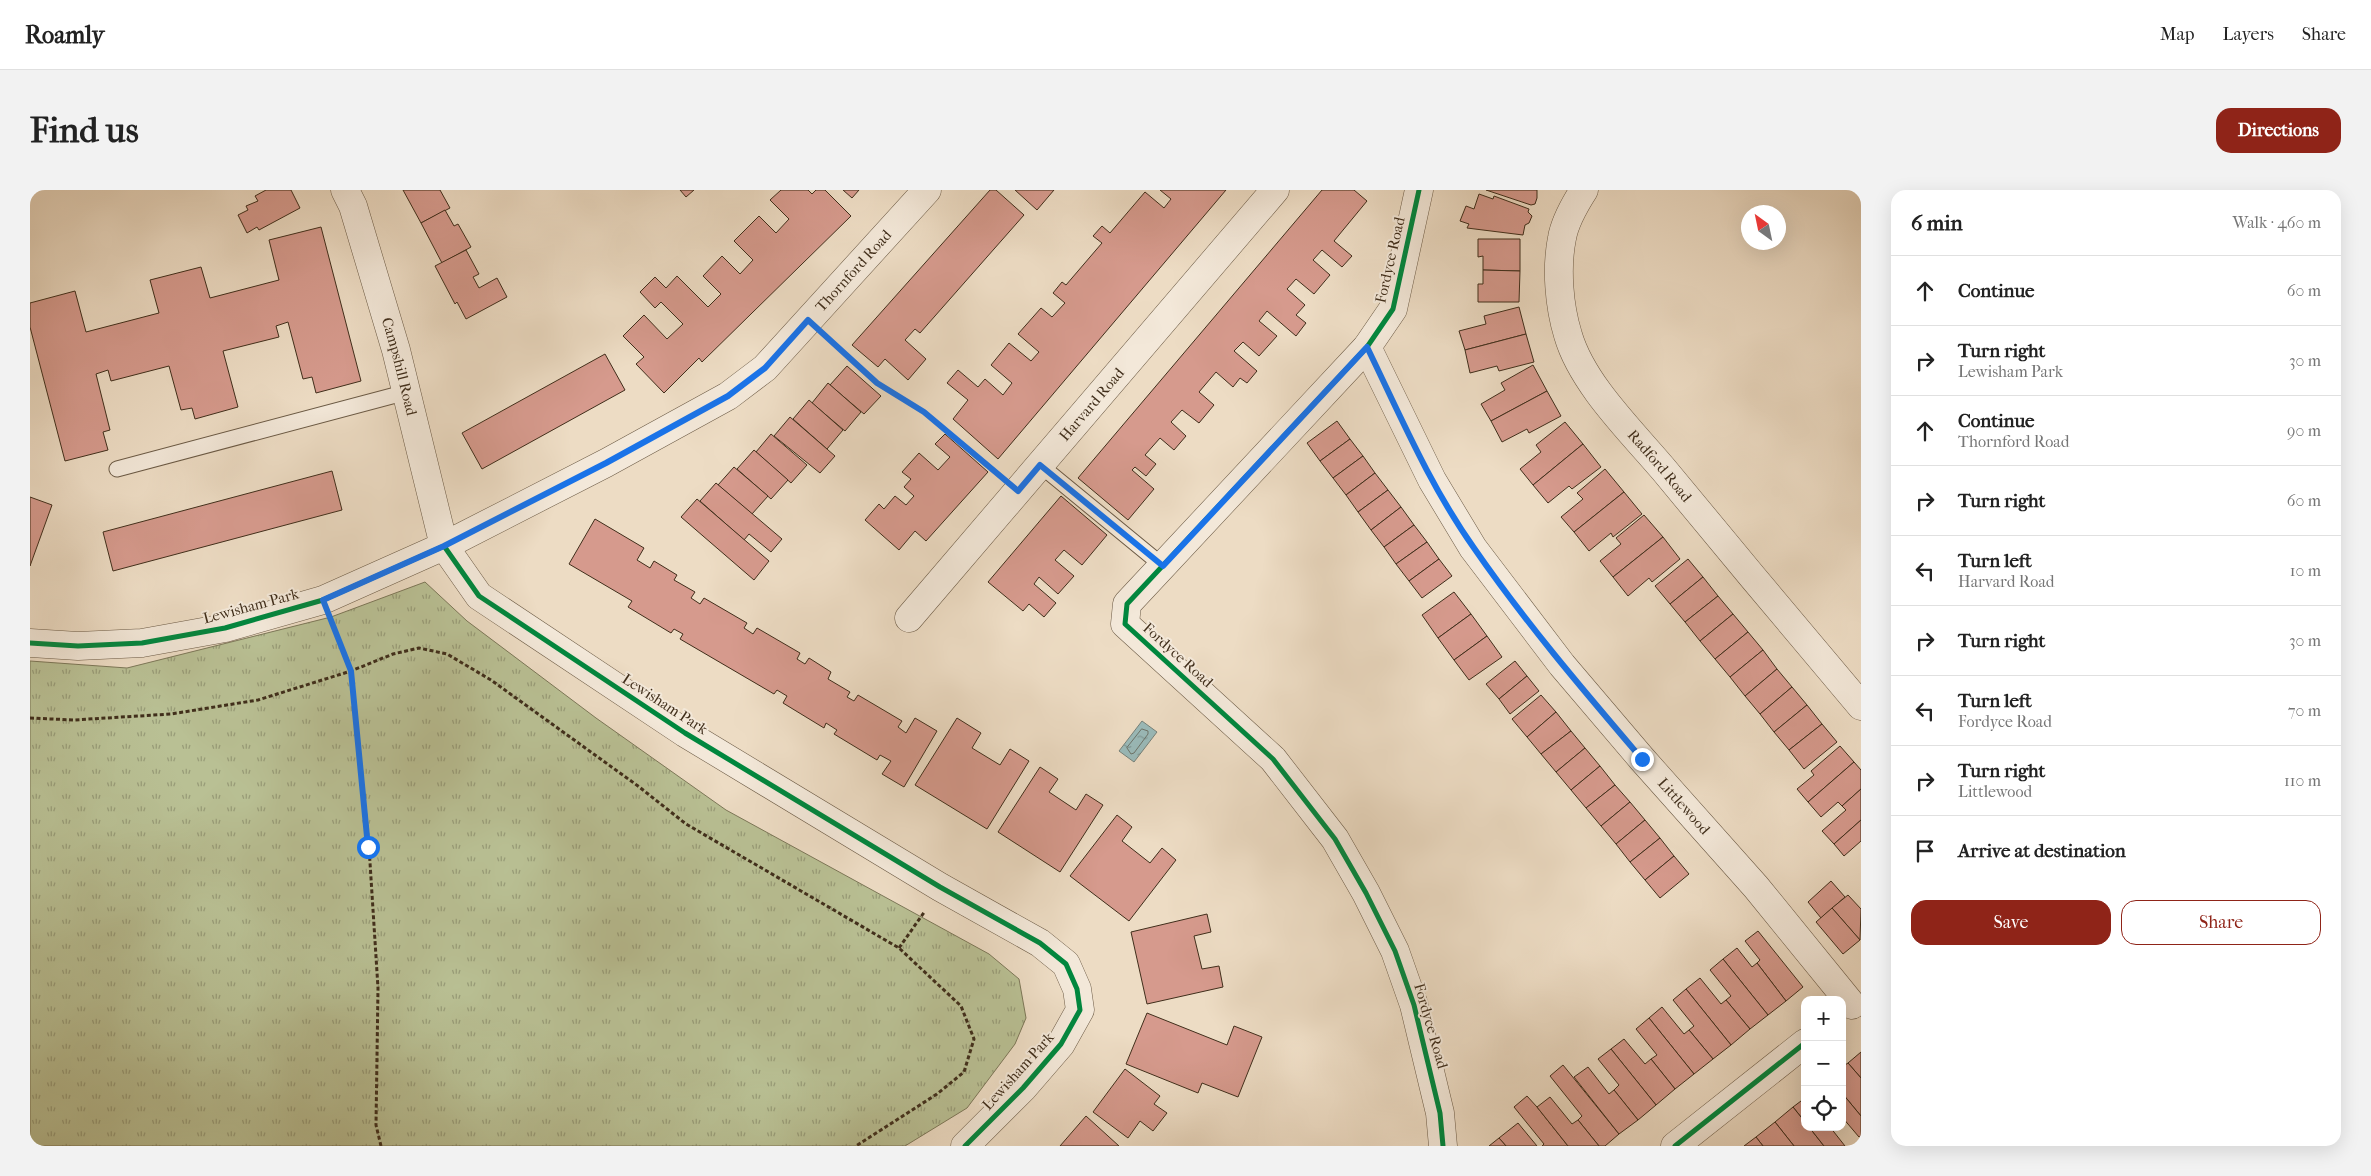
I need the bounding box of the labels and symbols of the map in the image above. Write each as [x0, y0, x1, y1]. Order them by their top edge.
north arrow [1741, 205, 1786, 250]
street label: Fordyce Road [1371, 214, 1409, 305]
street label: Thornford Road [812, 225, 896, 316]
street label: Campshill Road [378, 315, 421, 418]
street label: Harvard Road [1055, 364, 1128, 445]
street label: Radford Road [1624, 426, 1696, 506]
street label: Lewisham Park [201, 585, 301, 627]
street label: Fordyce Road [1139, 619, 1217, 692]
street label: Lewisham Park [619, 670, 711, 738]
route end [1631, 748, 1654, 771]
street label: Littlewood [1654, 774, 1714, 839]
route start [357, 836, 380, 859]
street label: Fordyce Road [1410, 981, 1452, 1072]
street label: Lewisham Park [978, 1028, 1058, 1114]

